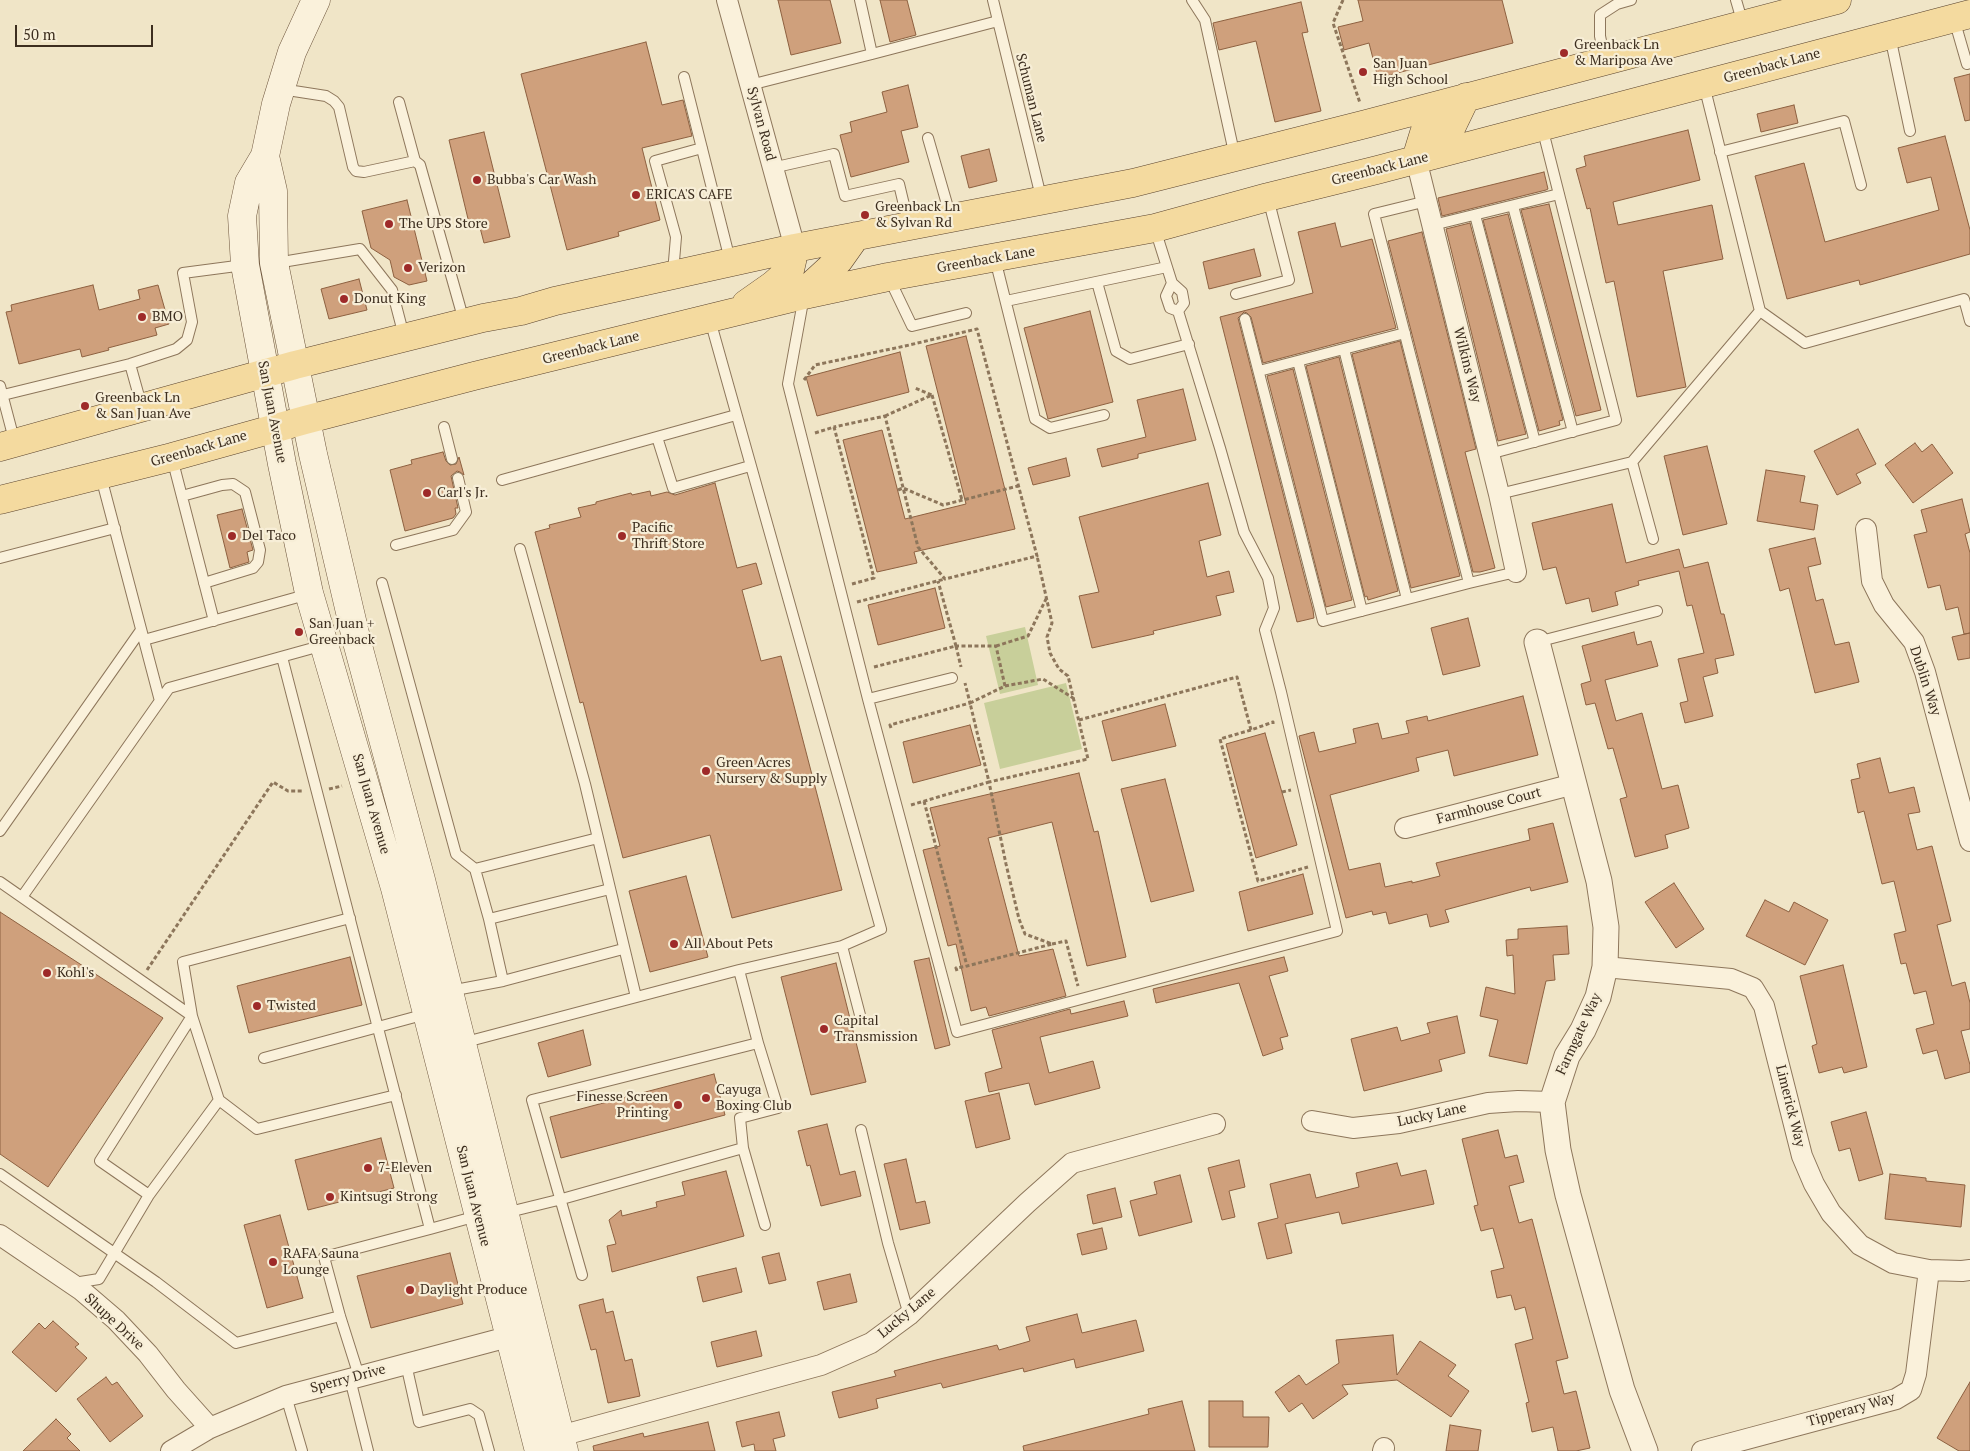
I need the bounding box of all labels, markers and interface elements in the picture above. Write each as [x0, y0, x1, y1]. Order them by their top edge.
scale bar [18, 15, 155, 47]
text: 50 m [23, 24, 56, 44]
place label: Greenback Ln & Mariposa Ave [1574, 37, 1673, 70]
street label: Greenback Lane [1722, 45, 1822, 87]
marker: Greenback Ln & Mariposa Ave [1558, 47, 1570, 59]
street label: Schuman Lane [1012, 52, 1050, 144]
place label: San Juan High School [1373, 56, 1448, 88]
marker: San Juan High School [1357, 66, 1369, 78]
street label: Sylvan Road [743, 85, 779, 163]
street label: Greenback Lane [1330, 149, 1430, 189]
place label: Bubba's Car Wash [487, 172, 597, 188]
marker: Bubba's Car Wash [471, 174, 483, 186]
place label: ERICA'S CAFE [646, 187, 733, 203]
marker: ERICA'S CAFE [630, 189, 642, 201]
place label: Greenback Ln & Sylvan Rd [875, 199, 960, 232]
marker: Greenback Ln & Sylvan Rd [859, 209, 871, 221]
place label: The UPS Store [399, 216, 488, 232]
marker: The UPS Store [383, 218, 395, 230]
street label: Greenback Lane [936, 243, 1036, 277]
place label: Verizon [418, 260, 466, 276]
marker: Verizon [402, 262, 414, 274]
place label: Donut King [354, 291, 426, 307]
marker: Donut King [338, 293, 350, 305]
place label: BMO [152, 309, 183, 325]
marker: BMO [136, 311, 148, 323]
street label: Wilkins Way [1450, 326, 1484, 404]
street label: Greenback Lane [541, 328, 641, 368]
street label: San Juan Avenue [254, 359, 290, 465]
place label: Greenback Ln & San Juan Ave [95, 390, 191, 422]
marker: Greenback Ln & San Juan Ave [79, 400, 91, 412]
street label: Greenback Lane [149, 427, 249, 471]
place label: Carl's Jr. [437, 485, 488, 501]
marker: Carl's Jr. [421, 487, 433, 499]
place label: Pacific Thrift Store [632, 520, 705, 552]
place label: Del Taco [242, 528, 296, 544]
marker: Del Taco [226, 530, 238, 542]
marker: Pacific Thrift Store [616, 530, 628, 542]
place label: San Juan + Greenback [309, 616, 375, 648]
marker: San Juan + Greenback [293, 626, 305, 638]
street label: Dublin Way [1906, 644, 1944, 718]
street label: San Juan Avenue [349, 752, 393, 856]
place label: Green Acres Nursery & Supply [716, 755, 827, 788]
marker: Green Acres Nursery & Supply [700, 765, 712, 777]
street label: Farmhouse Court [1435, 784, 1543, 828]
place label: All About Pets [684, 936, 773, 952]
marker: All About Pets [668, 938, 680, 950]
place label: Kohl's [57, 965, 94, 981]
marker: Kohl's [41, 967, 53, 979]
street label: Farmgate Way [1553, 990, 1605, 1078]
place label: Twisted [267, 998, 316, 1014]
marker: Twisted [251, 1000, 263, 1012]
place label: Capital Transmission [834, 1013, 918, 1046]
marker: Capital Transmission [818, 1023, 830, 1035]
street label: Limerick Way [1772, 1063, 1808, 1149]
place label: Cayuga Boxing Club [716, 1082, 792, 1114]
place label: Finesse Screen Printing [576, 1089, 668, 1122]
marker: Cayuga Boxing Club [700, 1092, 712, 1104]
marker: Finesse Screen Printing [672, 1099, 684, 1111]
street label: Lucky Lane [1396, 1100, 1468, 1130]
street label: San Juan Avenue [452, 1144, 494, 1248]
place label: 7-Eleven [378, 1160, 432, 1176]
marker: 7-Eleven [362, 1162, 374, 1174]
place label: Kintsugi Strong [340, 1189, 437, 1205]
marker: Kintsugi Strong [324, 1191, 336, 1203]
place label: RAFA Sauna Lounge [283, 1246, 359, 1278]
marker: RAFA Sauna Lounge [267, 1256, 279, 1268]
place label: Daylight Produce [420, 1282, 527, 1298]
marker: Daylight Produce [404, 1284, 416, 1296]
street label: Lucky Lane [875, 1284, 939, 1342]
street label: Shupe Drive [81, 1290, 147, 1354]
street label: Sperry Drive [308, 1361, 388, 1397]
street label: Tipperary Way [1805, 1389, 1897, 1431]

